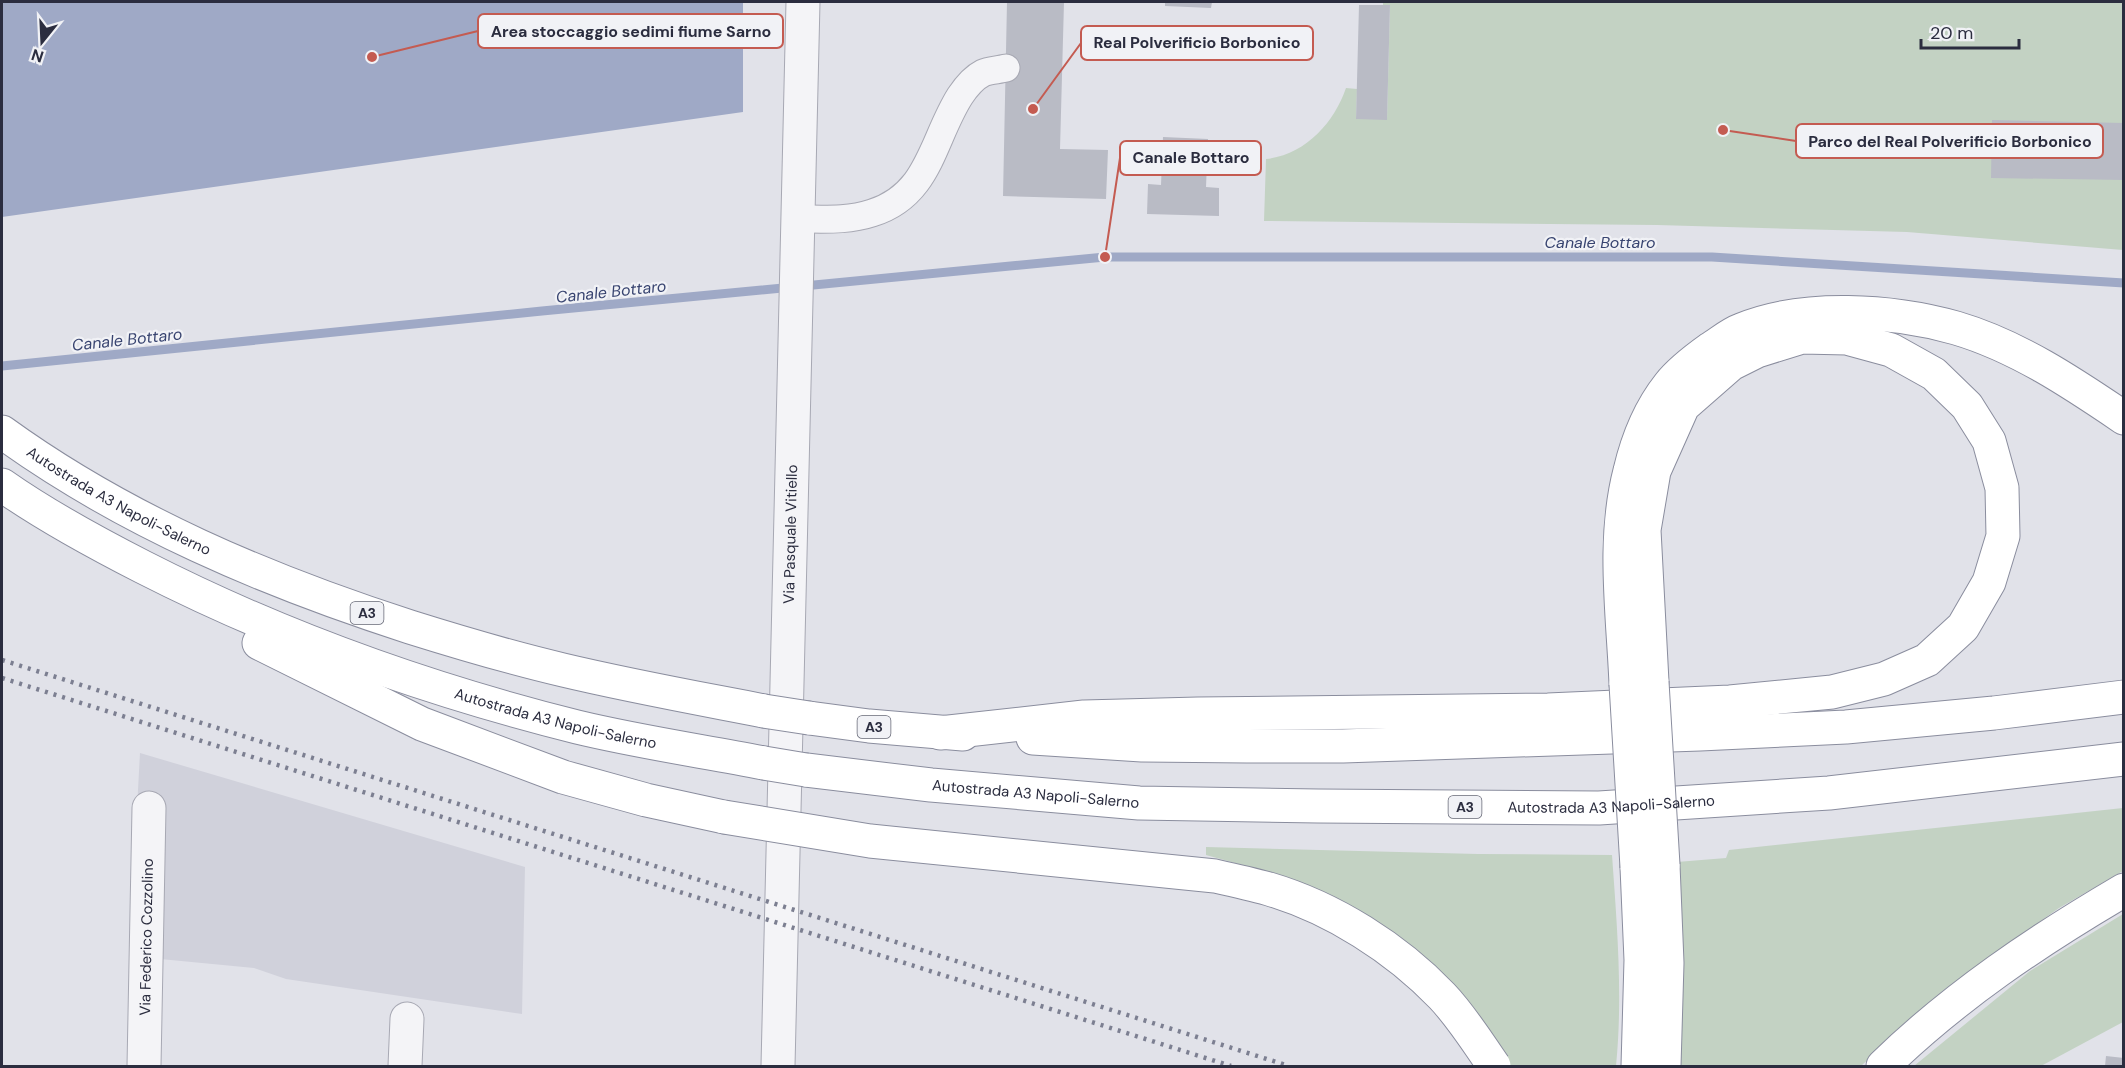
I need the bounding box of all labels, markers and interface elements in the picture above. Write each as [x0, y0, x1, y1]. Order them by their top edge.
north arrow [12, 12, 72, 72]
scale bar [1921, 12, 2018, 50]
callout: Area stoccaggio sedimi fiume Sarno [478, 14, 783, 48]
text: Area stoccaggio sedimi fiume Sarno [491, 21, 771, 42]
text: 20 m [1930, 21, 1973, 45]
callout: Real Polverificio Borbonico [1081, 26, 1313, 60]
text: Real Polverificio Borbonico [1093, 32, 1301, 53]
text: N [29, 44, 46, 68]
callout: Parco del Real Polverificio Borbonico [1796, 124, 2103, 158]
text: Parco del Real Polverificio Borbonico [1808, 131, 2092, 152]
callout: Canale Bottaro [1120, 141, 1261, 175]
text: Canale Bottaro [1132, 147, 1250, 168]
water label: Canale Bottaro [1545, 232, 1655, 253]
water label: Canale Bottaro [555, 275, 667, 308]
water label: Canale Bottaro [71, 323, 183, 356]
street label: Autostrada A3 Napoli-Salerno [23, 442, 214, 560]
street label: Via Pasquale Vitiello [779, 464, 802, 604]
road number: A3 [350, 602, 384, 624]
street label: Autostrada A3 Napoli-Salerno [452, 683, 658, 753]
road number: A3 [858, 716, 890, 738]
street label: Autostrada A3 Napoli-Salerno [931, 775, 1140, 813]
street label: Autostrada A3 Napoli-Salerno [1507, 790, 1716, 818]
road number: A3 [1448, 796, 1482, 818]
street label: Via Federico Cozzolino [135, 858, 158, 1016]

